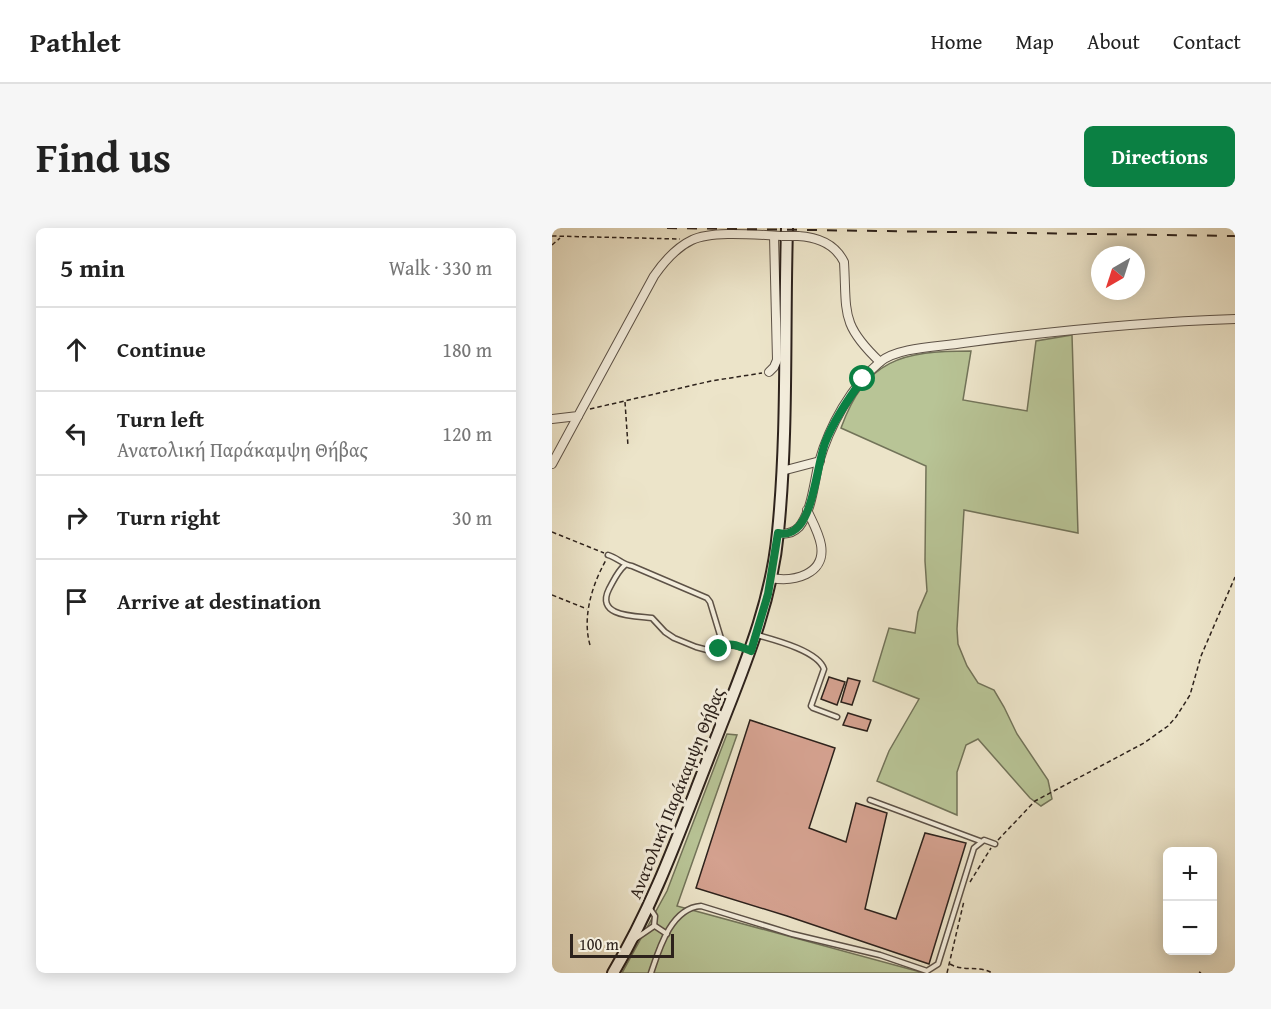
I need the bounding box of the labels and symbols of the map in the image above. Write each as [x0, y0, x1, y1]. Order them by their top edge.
north arrow [1091, 246, 1145, 300]
route start [849, 365, 875, 391]
route end [705, 635, 731, 661]
street label: Ανατολική Παράκαμψη Θήβας [621, 683, 731, 903]
scale bar [570, 931, 674, 958]

